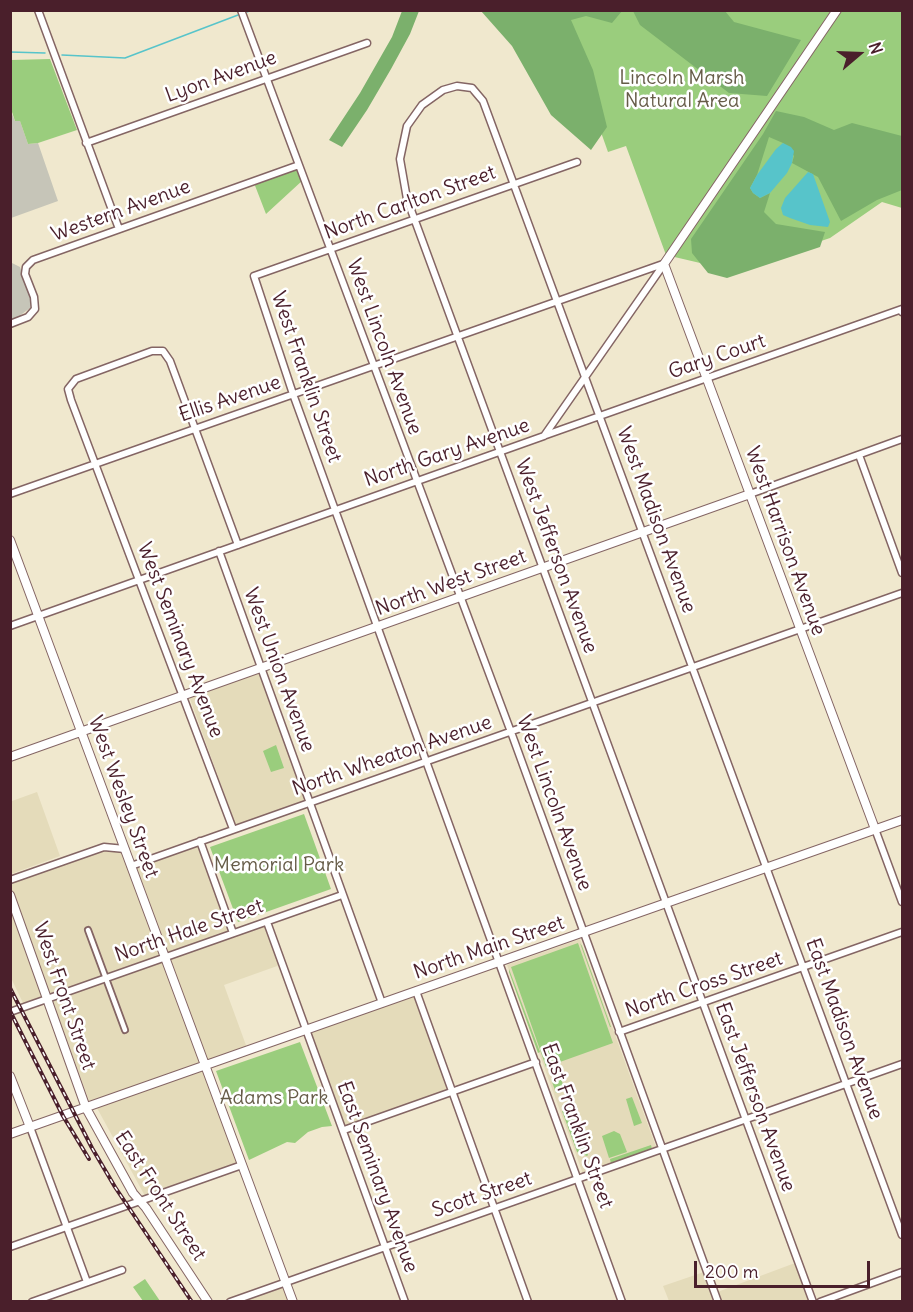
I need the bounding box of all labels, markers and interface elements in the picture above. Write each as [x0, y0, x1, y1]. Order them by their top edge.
north arrow [829, 24, 889, 84]
text: N [865, 40, 887, 57]
street label: Lyon Avenue [162, 46, 280, 108]
park label: Lincoln Marsh Natural Area [619, 66, 745, 113]
street label: North Carlton Street [321, 161, 499, 245]
street label: Western Avenue [48, 175, 194, 247]
street label: West Lincoln Avenue [341, 256, 427, 438]
street label: West Franklin Street [265, 288, 347, 466]
street label: Gary Court [665, 329, 769, 385]
street label: Ellis Avenue [176, 370, 284, 428]
street label: North Gary Avenue [361, 413, 533, 493]
street label: West Madison Avenue [611, 424, 701, 616]
street label: West Harrison Avenue [740, 443, 830, 639]
street label: West Jefferson Avenue [510, 456, 602, 656]
street label: West Seminary Avenue [132, 539, 228, 741]
street label: North West Street [373, 545, 529, 621]
street label: West Union Avenue [238, 585, 320, 755]
street label: North Wheaton Avenue [289, 711, 495, 801]
street label: West Lincoln Avenue [511, 712, 597, 894]
street label: West Wesley Street [82, 713, 164, 881]
park label: Memorial Park [214, 853, 344, 877]
street label: North Hale Street [112, 894, 266, 968]
street label: North Main Street [411, 911, 567, 985]
street label: West Front Street [27, 919, 101, 1073]
street label: East Madison Avenue [800, 935, 888, 1123]
street label: North Cross Street [622, 947, 786, 1023]
street label: East Jefferson Avenue [710, 999, 800, 1195]
street label: East Franklin Street [536, 1040, 618, 1212]
street label: East Seminary Avenue [331, 1078, 423, 1276]
park label: Adams Park [220, 1086, 328, 1110]
street label: East Front Street [109, 1127, 211, 1265]
street label: Scott Street [429, 1167, 535, 1223]
scale bar [697, 1249, 872, 1287]
text: 200 m [705, 1260, 759, 1283]

